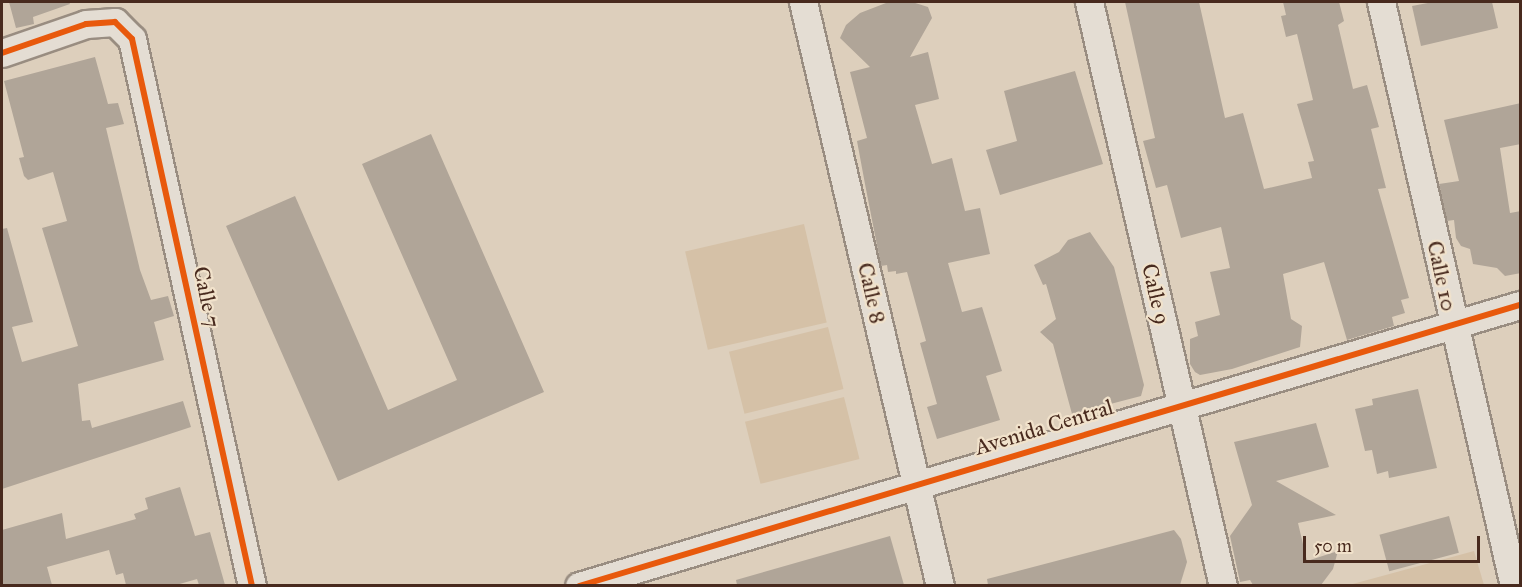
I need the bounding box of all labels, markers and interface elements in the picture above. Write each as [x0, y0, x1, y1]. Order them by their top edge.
street label: Calle 10 [1422, 238, 1462, 314]
street label: Calle 8 [852, 260, 892, 326]
street label: Calle 9 [1136, 261, 1176, 327]
street label: Calle 7 [188, 264, 226, 330]
street label: Avenida Central [971, 393, 1117, 461]
scale bar [1306, 524, 1483, 562]
text: 50 m [1314, 535, 1352, 557]

